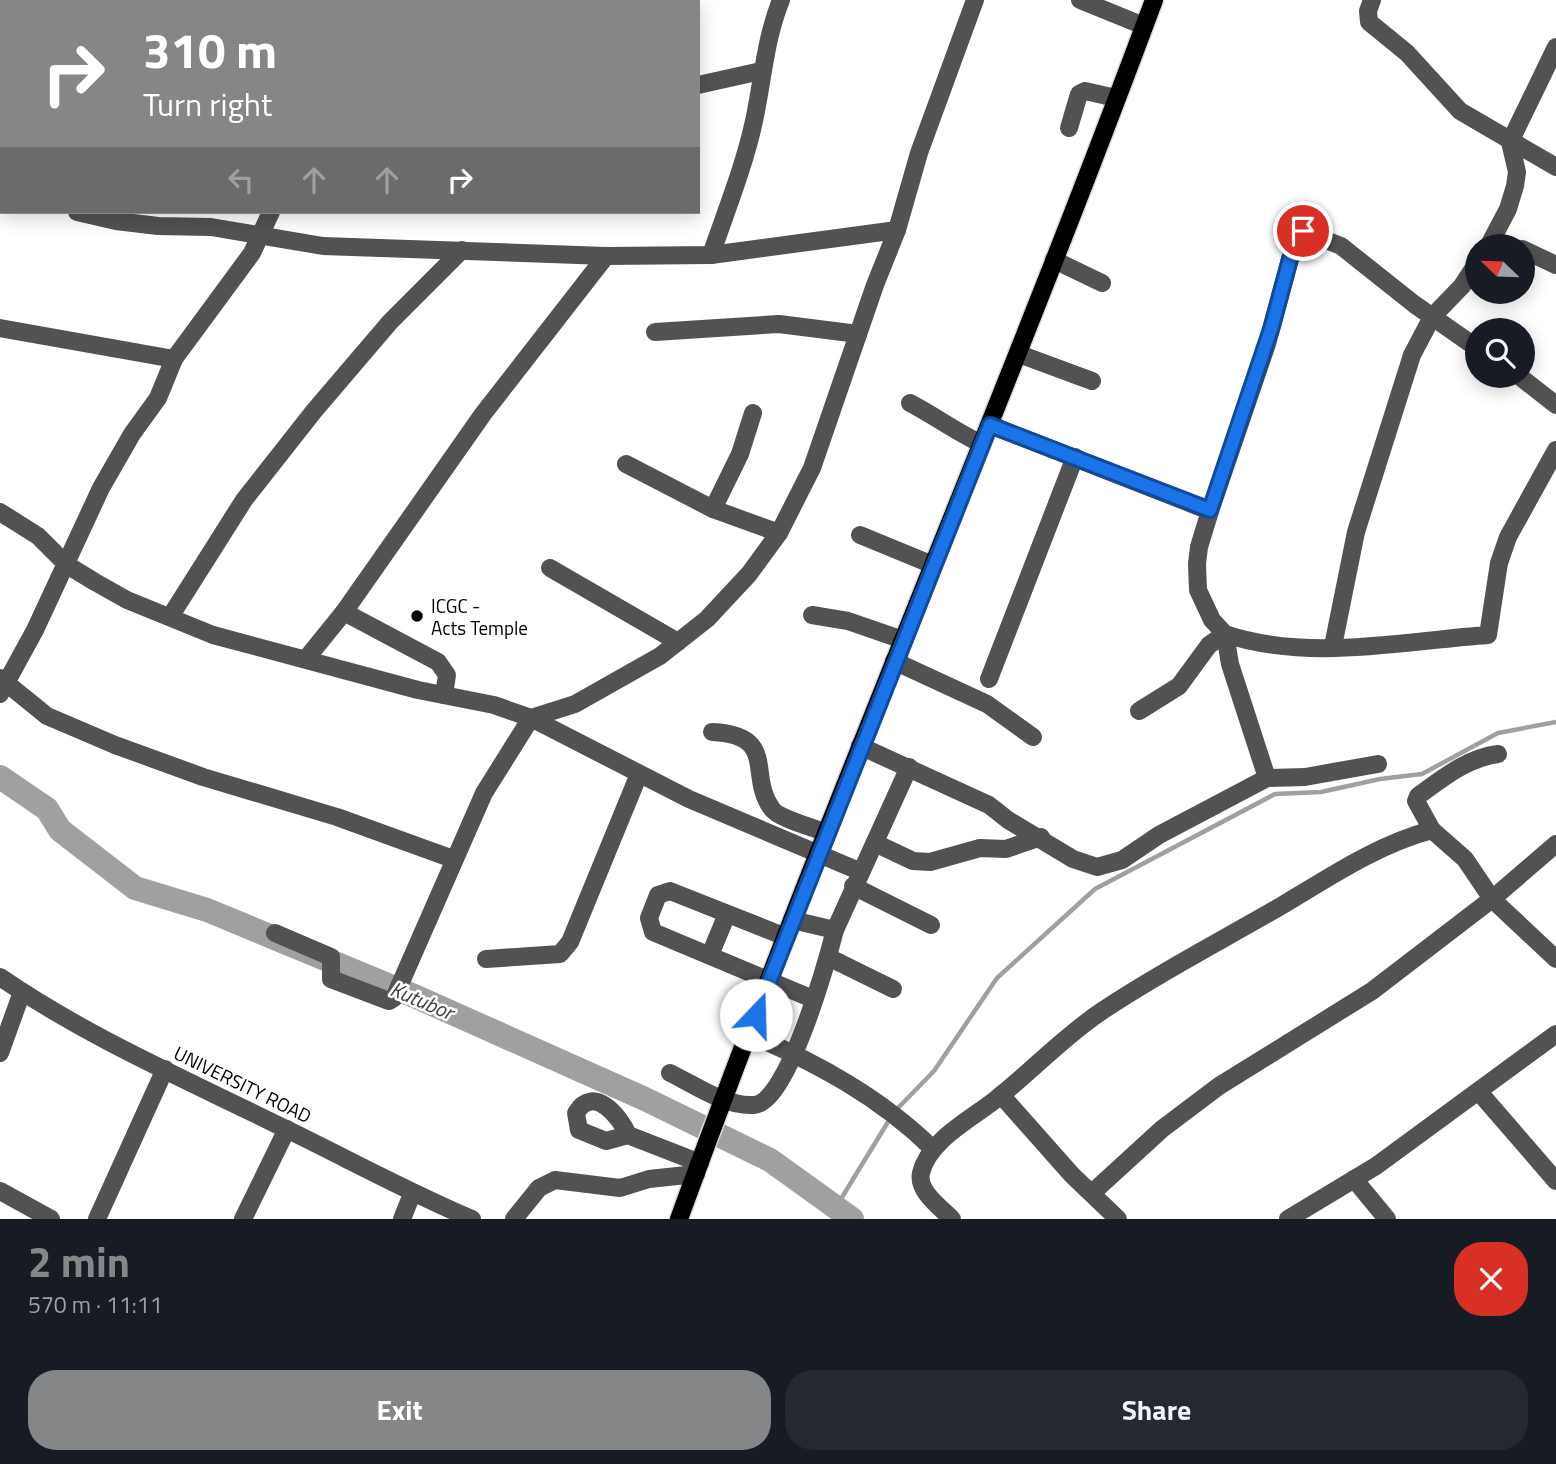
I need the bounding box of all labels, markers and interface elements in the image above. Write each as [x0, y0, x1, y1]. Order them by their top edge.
text: 310 m [143, 12, 277, 87]
icon: right [28, 28, 119, 119]
text: Turn right [143, 80, 272, 128]
icon: left [222, 161, 260, 199]
icon: ahead [295, 161, 333, 199]
icon: ahead [368, 161, 406, 199]
icon: right [441, 161, 479, 199]
pin [1273, 201, 1333, 261]
icon: arrive [1284, 212, 1322, 250]
north arrow [1465, 234, 1535, 304]
map controls [1465, 234, 1535, 388]
button: search [1465, 318, 1535, 388]
place label: ICGC - Acts Temple [431, 591, 528, 642]
marker: ICGC - Acts Temple [409, 608, 425, 624]
water label: Kutubor [386, 972, 461, 1028]
position arrow [719, 978, 793, 1052]
street label: UNIVERSITY ROAD [169, 1038, 317, 1130]
text: 2 min [28, 1229, 130, 1293]
button: close [1454, 1242, 1528, 1316]
text: 570 m · 11:11 [28, 1287, 163, 1322]
button: Exit [28, 1370, 771, 1450]
button: Share [785, 1370, 1528, 1450]

